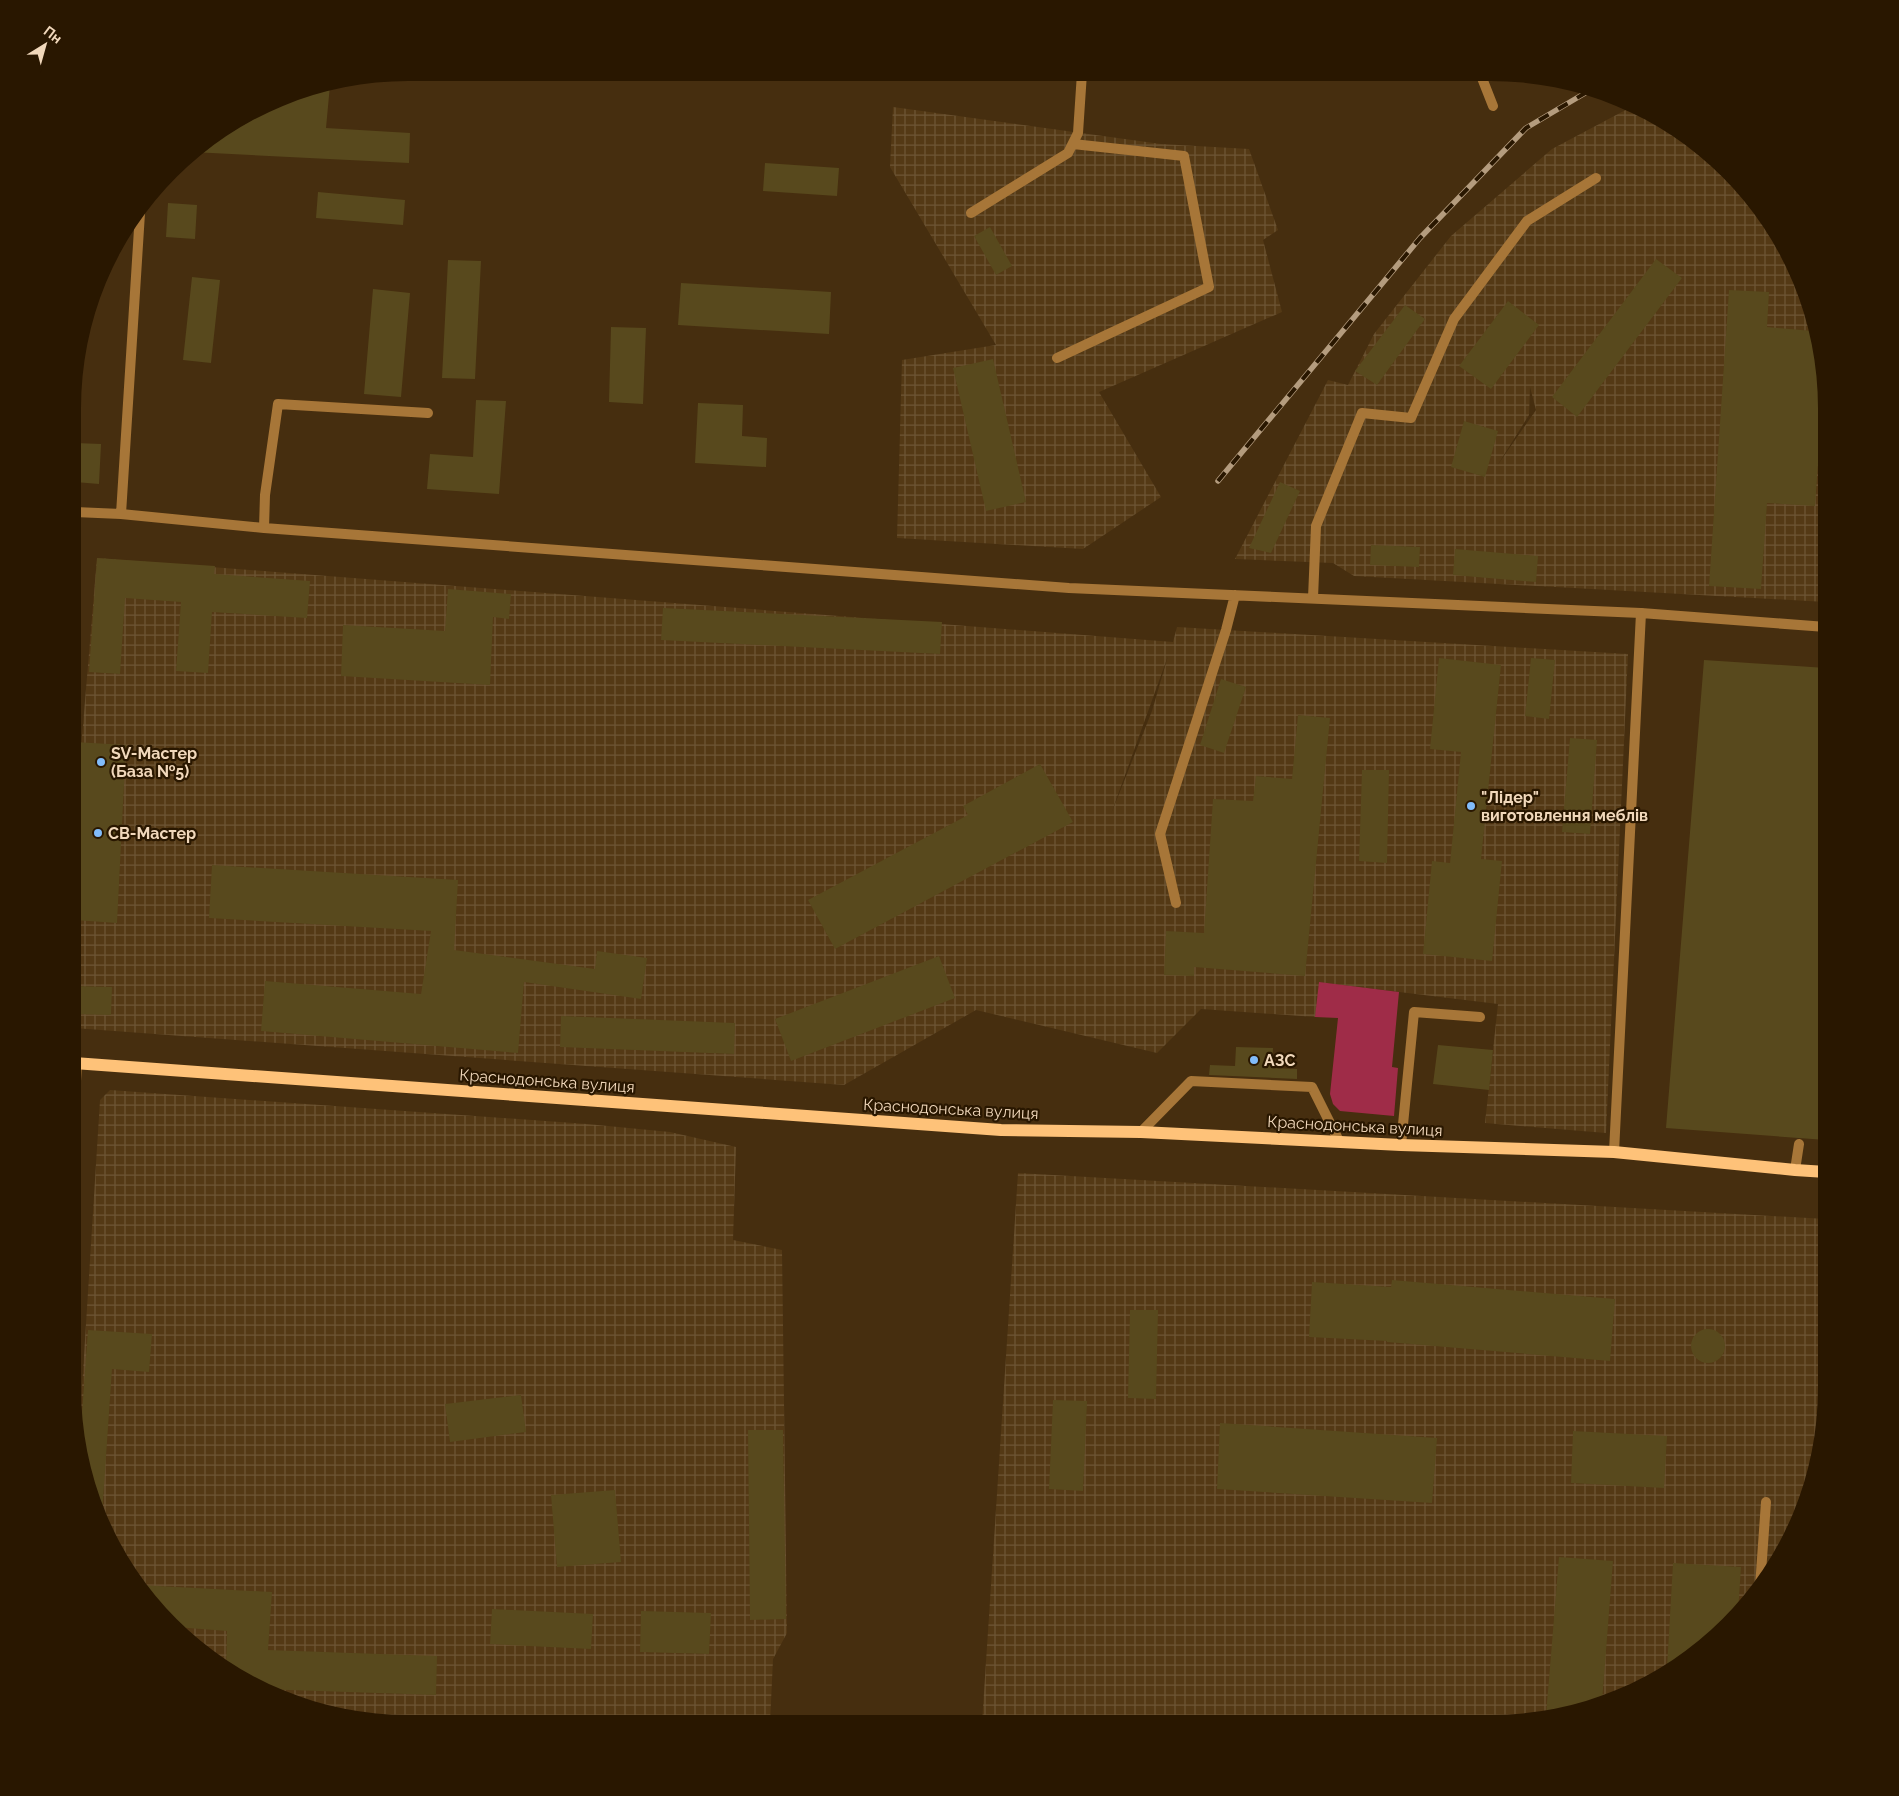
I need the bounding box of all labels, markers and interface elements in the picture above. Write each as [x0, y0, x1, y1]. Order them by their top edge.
north arrow [20, 20, 70, 70]
text: Пн [41, 23, 65, 47]
place label: SV-Мастер (База №5) [111, 744, 197, 781]
marker: SV-Мастер (База №5) [95, 756, 107, 768]
place label: "Лідер" виготовлення меблів [1481, 788, 1648, 825]
marker: "Лідер" виготовлення меблів [1465, 800, 1477, 812]
place label: СВ-Мастер [108, 824, 196, 843]
marker: СВ-Мастер [92, 827, 104, 839]
place label: АЗС [1264, 1051, 1295, 1070]
marker: АЗС [1248, 1054, 1260, 1066]
street label: Краснодонська вулиця [459, 1065, 635, 1097]
street label: Краснодонська вулиця [863, 1095, 1039, 1123]
street label: Краснодонська вулиця [1267, 1112, 1443, 1140]

